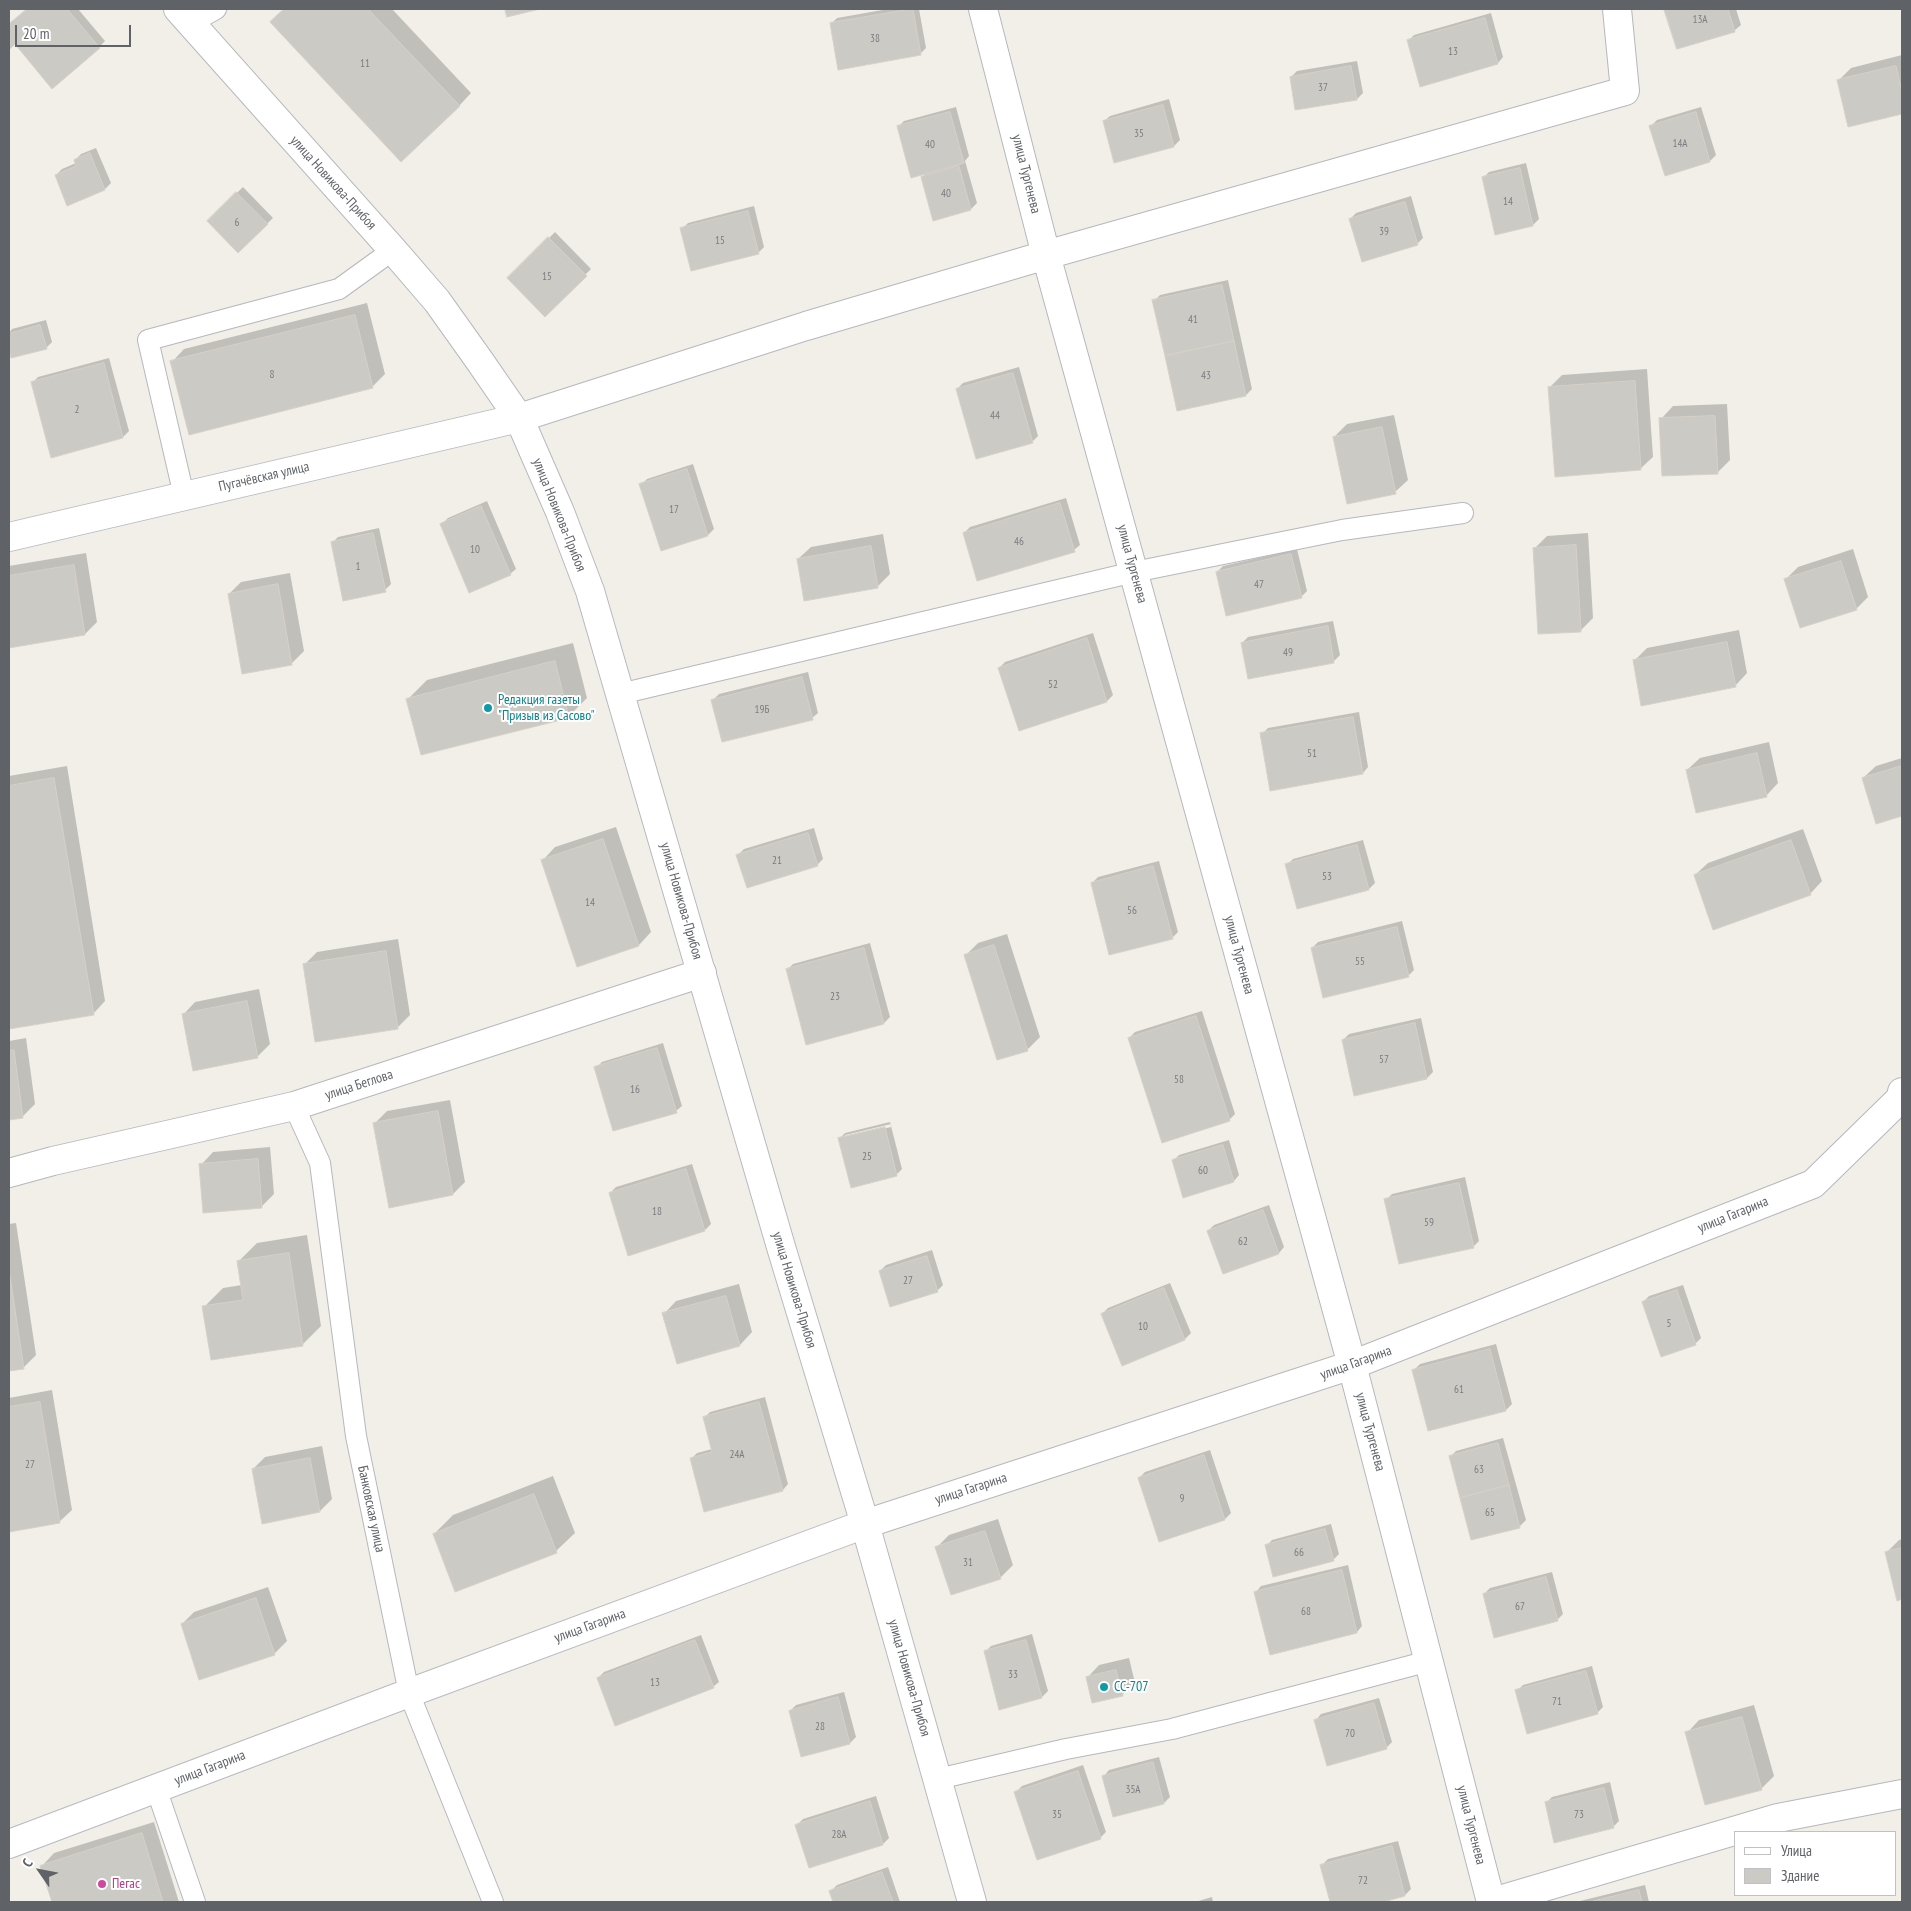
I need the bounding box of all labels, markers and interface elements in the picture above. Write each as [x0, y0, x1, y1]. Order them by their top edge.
house number: 13А [1692, 13, 1708, 27]
scale bar [18, 15, 134, 47]
text: 20 m [23, 24, 49, 43]
house number: 38 [870, 32, 880, 46]
house number: 13 [1448, 45, 1458, 59]
house number: 11 [360, 57, 370, 71]
house number: 37 [1318, 81, 1328, 95]
house number: 35 [1134, 127, 1144, 141]
street label: улица Новикова-Прибоя [286, 132, 380, 234]
street label: улица Тургенева [1008, 133, 1044, 215]
house number: 14А [1672, 137, 1688, 151]
house number: 40 [925, 138, 935, 152]
house number: 40 [941, 187, 951, 201]
house number: 14 [1503, 195, 1513, 209]
house number: 6 [235, 216, 239, 230]
house number: 39 [1379, 225, 1389, 239]
house number: 15 [715, 234, 725, 248]
house number: 15 [542, 270, 552, 284]
house number: 41 [1188, 313, 1198, 327]
house number: 8 [270, 368, 274, 382]
house number: 43 [1201, 369, 1211, 383]
house number: 2 [75, 403, 79, 417]
house number: 44 [990, 409, 1000, 423]
street label: улица Новикова-Прибоя [529, 456, 589, 574]
street label: Пугачёвская улица [217, 458, 311, 496]
house number: 17 [669, 503, 679, 517]
street label: улица Тургенева [1113, 523, 1151, 605]
house number: 46 [1014, 535, 1024, 549]
house number: 10 [470, 543, 480, 557]
house number: 1 [356, 560, 360, 574]
house number: 47 [1254, 578, 1264, 592]
house number: 49 [1283, 646, 1293, 660]
house number: 52 [1048, 678, 1058, 692]
place label: Редакция газеты "Призыв из Сасово" [498, 692, 595, 724]
marker: Редакция газеты "Призыв из Сасово" [482, 702, 494, 714]
house number: 19Б [755, 703, 769, 717]
house number: 51 [1307, 747, 1317, 761]
street label: улица Новикова-Прибоя [656, 841, 706, 961]
house number: 21 [772, 854, 782, 868]
house number: 53 [1322, 870, 1332, 884]
house number: 14 [585, 896, 595, 910]
house number: 56 [1127, 904, 1137, 918]
street label: улица Тургенева [1220, 914, 1258, 996]
house number: 55 [1355, 955, 1365, 969]
house number: 23 [830, 990, 840, 1004]
house number: 57 [1379, 1053, 1389, 1067]
street label: улица Беглова [323, 1066, 395, 1104]
house number: 58 [1174, 1073, 1184, 1087]
house number: 16 [630, 1083, 640, 1097]
house number: 25 [862, 1150, 872, 1164]
house number: 60 [1198, 1164, 1208, 1178]
street label: улица Гагарина [1695, 1193, 1771, 1237]
house number: 18 [652, 1205, 662, 1219]
house number: 59 [1424, 1216, 1434, 1230]
street label: улица Новикова-Прибоя [768, 1230, 820, 1350]
house number: 62 [1238, 1235, 1248, 1249]
house number: 27 [903, 1274, 913, 1288]
house number: 5 [1667, 1317, 1671, 1331]
house number: 10 [1138, 1320, 1148, 1334]
street label: улица Гагарина [1318, 1342, 1394, 1384]
house number: 61 [1454, 1383, 1464, 1397]
street label: улица Тургенева [1351, 1391, 1389, 1473]
house number: 24А [729, 1448, 745, 1462]
house number: 27 [25, 1458, 35, 1472]
house number: 63 [1474, 1463, 1484, 1477]
street label: Банковская улица [354, 1464, 388, 1554]
street label: улица Гагарина [933, 1469, 1009, 1509]
house number: 9 [1180, 1492, 1184, 1506]
house number: 65 [1485, 1506, 1495, 1520]
house number: 66 [1294, 1546, 1304, 1560]
house number: 31 [963, 1556, 973, 1570]
house number: 67 [1515, 1600, 1525, 1614]
street label: улица Гагарина [552, 1605, 628, 1647]
house number: 68 [1301, 1605, 1311, 1619]
street label: улица Новикова-Прибоя [884, 1618, 934, 1738]
house number: 33 [1008, 1668, 1018, 1682]
house number: 13 [650, 1676, 660, 1690]
place label: СС-707 [1114, 1679, 1149, 1695]
marker: СС-707 [1098, 1681, 1110, 1693]
house number: 71 [1552, 1695, 1562, 1709]
house number: 28 [815, 1720, 825, 1734]
house number: 70 [1345, 1727, 1355, 1741]
street label: улица Гагарина [172, 1747, 248, 1789]
house number: 35А [1125, 1783, 1141, 1797]
street label: улица Тургенева [1453, 1784, 1489, 1866]
house number: 35 [1052, 1808, 1062, 1822]
house number: 73 [1574, 1808, 1584, 1822]
house number: 28А [831, 1828, 847, 1842]
legend [1734, 1831, 1896, 1896]
text: Улица [1781, 1841, 1812, 1860]
north arrow [15, 1846, 65, 1896]
text: С [18, 1855, 37, 1870]
text: Здание [1781, 1866, 1819, 1885]
house number: 72 [1358, 1874, 1368, 1888]
place label: Пегас [112, 1876, 140, 1892]
marker: Пегас [96, 1878, 108, 1890]

